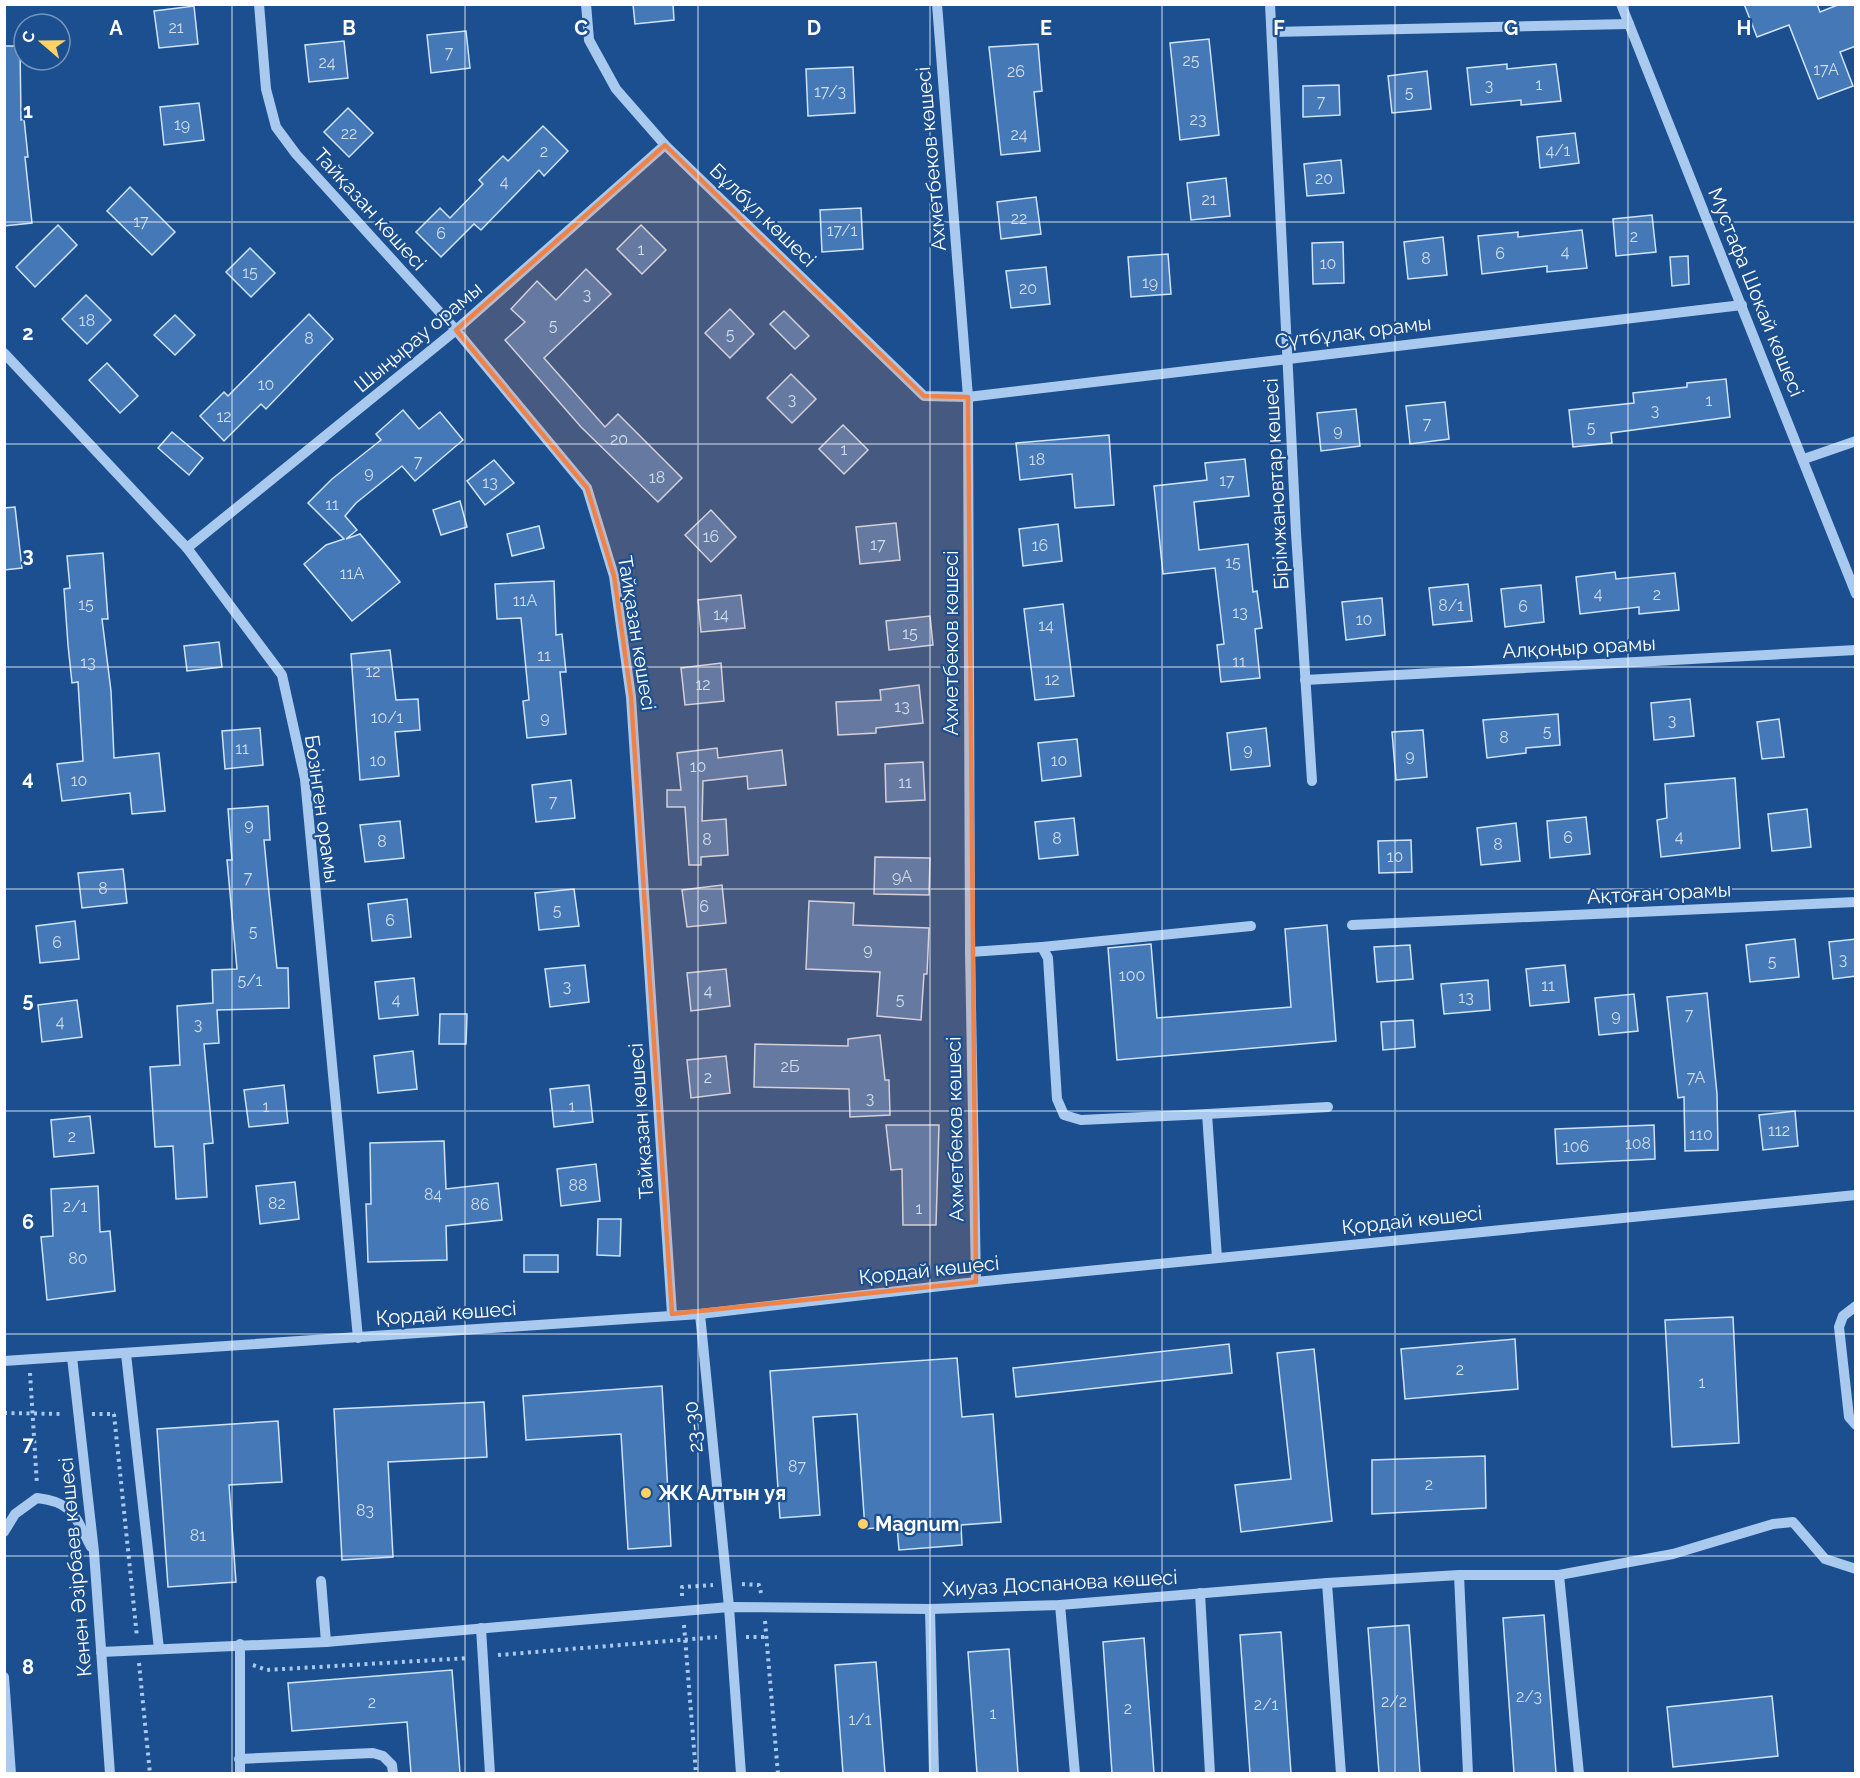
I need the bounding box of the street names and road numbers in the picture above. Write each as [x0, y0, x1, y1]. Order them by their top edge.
street label: Ахметбеков көшесі [911, 66, 951, 252]
street label: Тайқазан көшесі [309, 143, 431, 275]
street label: Бұлбұл көшесі [705, 158, 821, 272]
street label: Мустафа Шокай көшесі [1703, 184, 1809, 400]
street label: Шыңырау орамы [349, 277, 487, 397]
street label: Cүтбұлақ орамы [1273, 310, 1433, 354]
street label: Бірімжановтар көшесі [1258, 378, 1294, 590]
street label: Ахметбеков көшесі [939, 550, 963, 736]
street label: Тайқазан көшесі [613, 554, 661, 712]
street label: Алқоңыр орамы [1502, 631, 1656, 663]
street label: Бозінген орамы [300, 733, 344, 885]
street label: Ақтоған орамы [1586, 877, 1732, 909]
street label: Ахметбеков көшесі [941, 1036, 969, 1222]
street label: Тайқазан көшесі [624, 1042, 658, 1200]
street label: Қордай көшесі [1341, 1201, 1483, 1239]
street label: Қордай көшесі [858, 1251, 1000, 1289]
street label: Қордай көшесі [375, 1296, 517, 1330]
street label: 23-30 [678, 1400, 708, 1454]
street label: Кенен Әзірбаев көшесі [53, 1456, 97, 1678]
street label: Хиуаз Доспанова көшесі [942, 1565, 1178, 1601]

